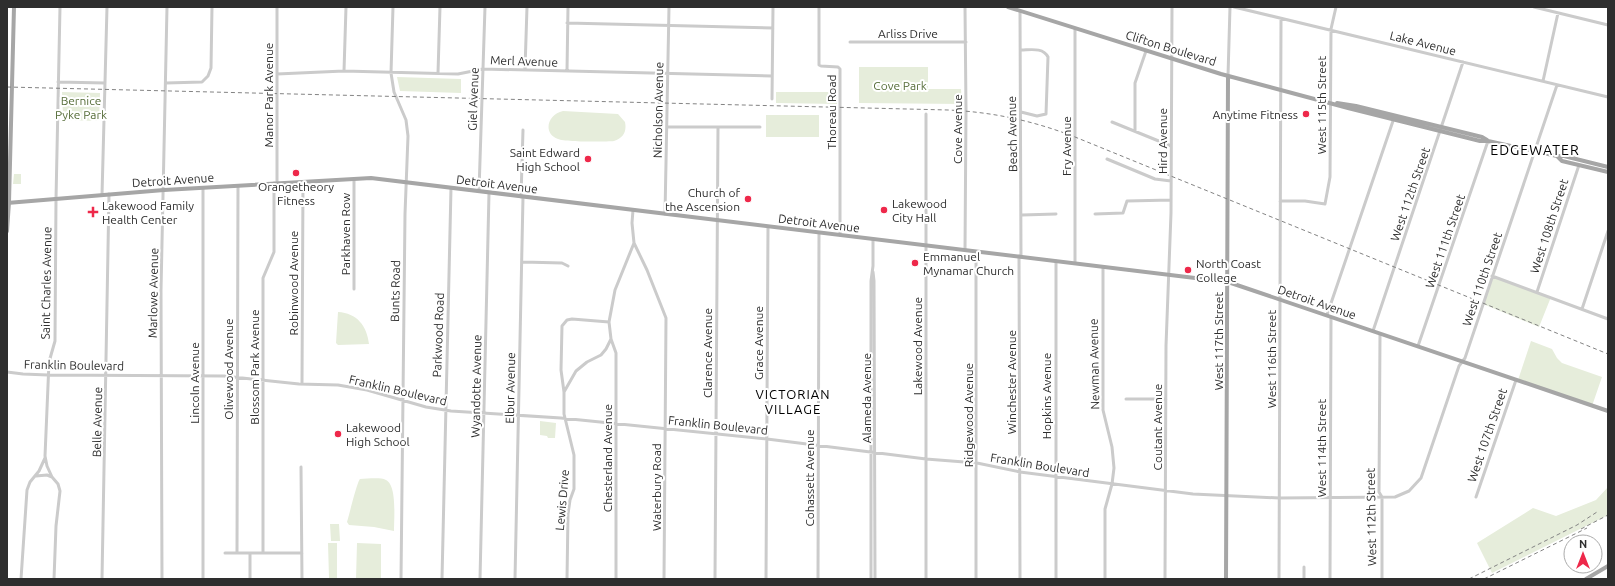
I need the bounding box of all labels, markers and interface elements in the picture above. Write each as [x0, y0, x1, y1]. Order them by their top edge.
street label: Arliss Drive [878, 27, 938, 40]
street label: Clifton Boulevard [1124, 28, 1218, 68]
street label: Lake Avenue [1388, 28, 1458, 58]
street label: Manor Park Avenue [262, 43, 275, 147]
street label: Merl Avenue [490, 53, 558, 69]
street label: West 115th Street [1315, 56, 1328, 154]
street label: Nicholson Avenue [651, 62, 665, 158]
street label: Giel Avenue [465, 67, 481, 131]
street label: Thoreau Road [825, 74, 838, 150]
park label: Cove Park [873, 79, 927, 92]
park label: Bernice Pyke Park [55, 94, 107, 121]
street label: Cove Avenue [951, 94, 964, 164]
street label: Beach Avenue [1005, 96, 1019, 172]
street label: Hird Avenue [1156, 108, 1169, 174]
place label: Anytime Fitness [1212, 108, 1298, 121]
marker: Anytime Fitness [1301, 109, 1311, 119]
street label: Fry Avenue [1060, 116, 1073, 176]
district label: EDGEWATER [1490, 142, 1580, 158]
street label: West 112th Street [1388, 145, 1432, 243]
place label: Saint Edward High School [510, 146, 580, 173]
marker: Saint Edward High School [583, 154, 593, 164]
marker: Orangetheory Fitness [291, 168, 301, 178]
street label: Detroit Avenue [132, 171, 214, 189]
street label: Detroit Avenue [455, 173, 539, 195]
street label: West 108th Street [1528, 177, 1570, 275]
place label: Orangetheory Fitness [258, 180, 334, 207]
place label: Church of the Ascension [665, 186, 740, 213]
street label: Parkhaven Row [339, 192, 352, 275]
street label: West 111th Street [1423, 192, 1467, 290]
marker: Church of the Ascension [743, 194, 753, 204]
place label: Lakewood City Hall [892, 197, 947, 224]
place label: Lakewood Family Health Center [102, 199, 194, 226]
marker: Lakewood City Hall [879, 205, 889, 215]
marker: Lakewood Family Health Center [87, 206, 99, 218]
street label: Detroit Avenue [777, 212, 861, 234]
street label: Saint Charles Avenue [39, 227, 53, 339]
street label: West 110th Street [1460, 230, 1504, 328]
street label: Robinwood Avenue [287, 231, 300, 335]
street label: Marlowe Avenue [146, 248, 160, 338]
place label: Emmanuel Mynamar Church [923, 250, 1014, 277]
place label: North Coast College [1196, 257, 1261, 284]
marker: Emmanuel Mynamar Church [910, 258, 920, 268]
street label: Bunts Road [388, 260, 402, 322]
marker: North Coast College [1183, 265, 1193, 275]
street label: Detroit Avenue [1276, 282, 1358, 322]
street label: Parkwood Road [430, 292, 446, 378]
street label: West 117th Street [1212, 292, 1225, 390]
street label: Lakewood Avenue [911, 297, 924, 395]
street label: Grace Avenue [752, 306, 765, 380]
street label: Clarence Avenue [701, 308, 714, 398]
street label: Blossom Park Avenue [248, 309, 261, 425]
street label: West 116th Street [1265, 310, 1278, 408]
street label: Olivewood Avenue [222, 318, 235, 420]
street label: Newman Avenue [1087, 318, 1101, 410]
street label: Winchester Avenue [1005, 330, 1018, 434]
street label: Wyandotte Avenue [469, 334, 483, 438]
street label: Lincoln Avenue [188, 342, 201, 424]
street label: Elbur Avenue [503, 352, 517, 424]
street label: Alameda Avenue [860, 353, 873, 443]
street label: Hopkins Avenue [1040, 353, 1053, 439]
street label: Franklin Boulevard [24, 358, 124, 372]
street label: Ridgewood Avenue [962, 363, 975, 467]
street label: Franklin Boulevard [348, 372, 448, 408]
street label: Coutant Avenue [1151, 384, 1164, 470]
street label: West 107th Street [1465, 386, 1509, 484]
street label: Belle Avenue [90, 387, 104, 457]
district label: VICTORIAN VILLAGE [755, 387, 831, 416]
street label: West 114th Street [1315, 399, 1328, 497]
street label: Chesterland Avenue [601, 404, 614, 512]
street label: Franklin Boulevard [667, 413, 769, 437]
place label: Lakewood High School [346, 421, 410, 448]
marker: Lakewood High School [333, 429, 343, 439]
street label: Cohassett Avenue [803, 429, 816, 527]
street label: Waterbury Road [650, 443, 663, 531]
street label: Franklin Boulevard [989, 451, 1091, 479]
street label: West 112th Street [1364, 467, 1378, 566]
street label: Lewis Drive [553, 469, 571, 531]
north arrow [1563, 534, 1603, 574]
text: N [1579, 538, 1587, 550]

